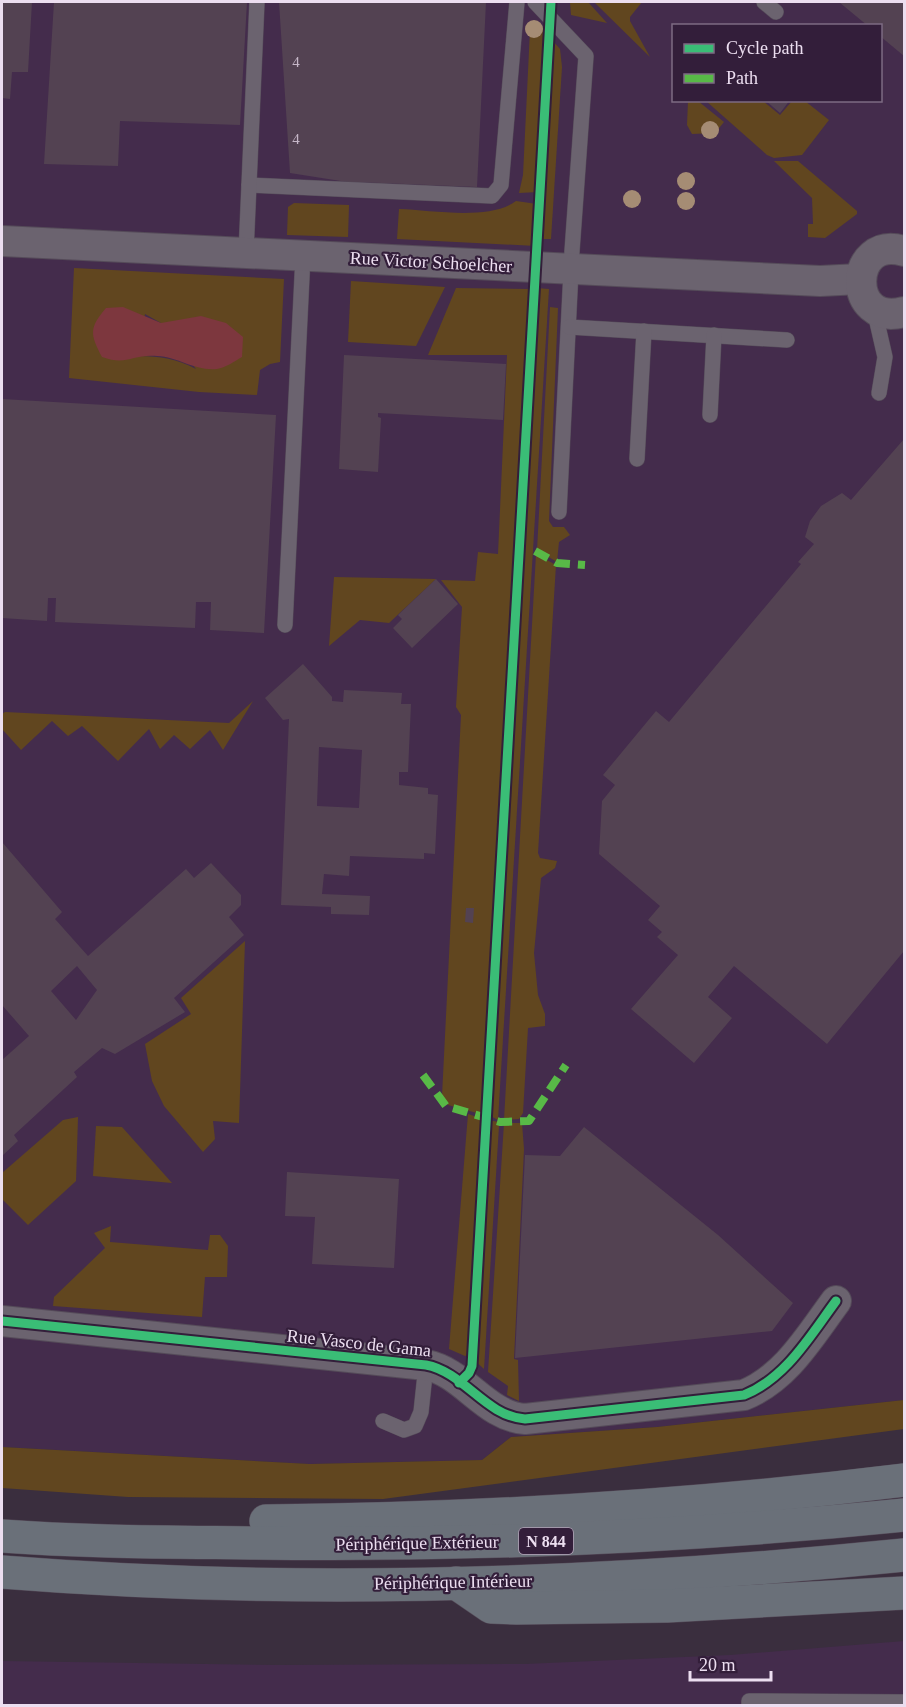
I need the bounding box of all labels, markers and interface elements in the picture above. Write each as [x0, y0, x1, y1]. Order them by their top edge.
legend [672, 24, 882, 102]
text: Cycle path [726, 38, 803, 58]
house number: 4 [292, 54, 300, 70]
text: Path [726, 68, 758, 88]
house number: 4 [292, 131, 300, 147]
street label: Rue Victor Schoelcher [349, 248, 513, 276]
street label: Rue Vasco de Gama [286, 1325, 432, 1361]
road number: N 844 [519, 1528, 573, 1554]
street label: Périphérique Extérieur [335, 1532, 499, 1554]
street label: Périphérique Intérieur [374, 1571, 532, 1593]
scale bar [690, 1644, 771, 1682]
text: 20 m [699, 1655, 736, 1675]

